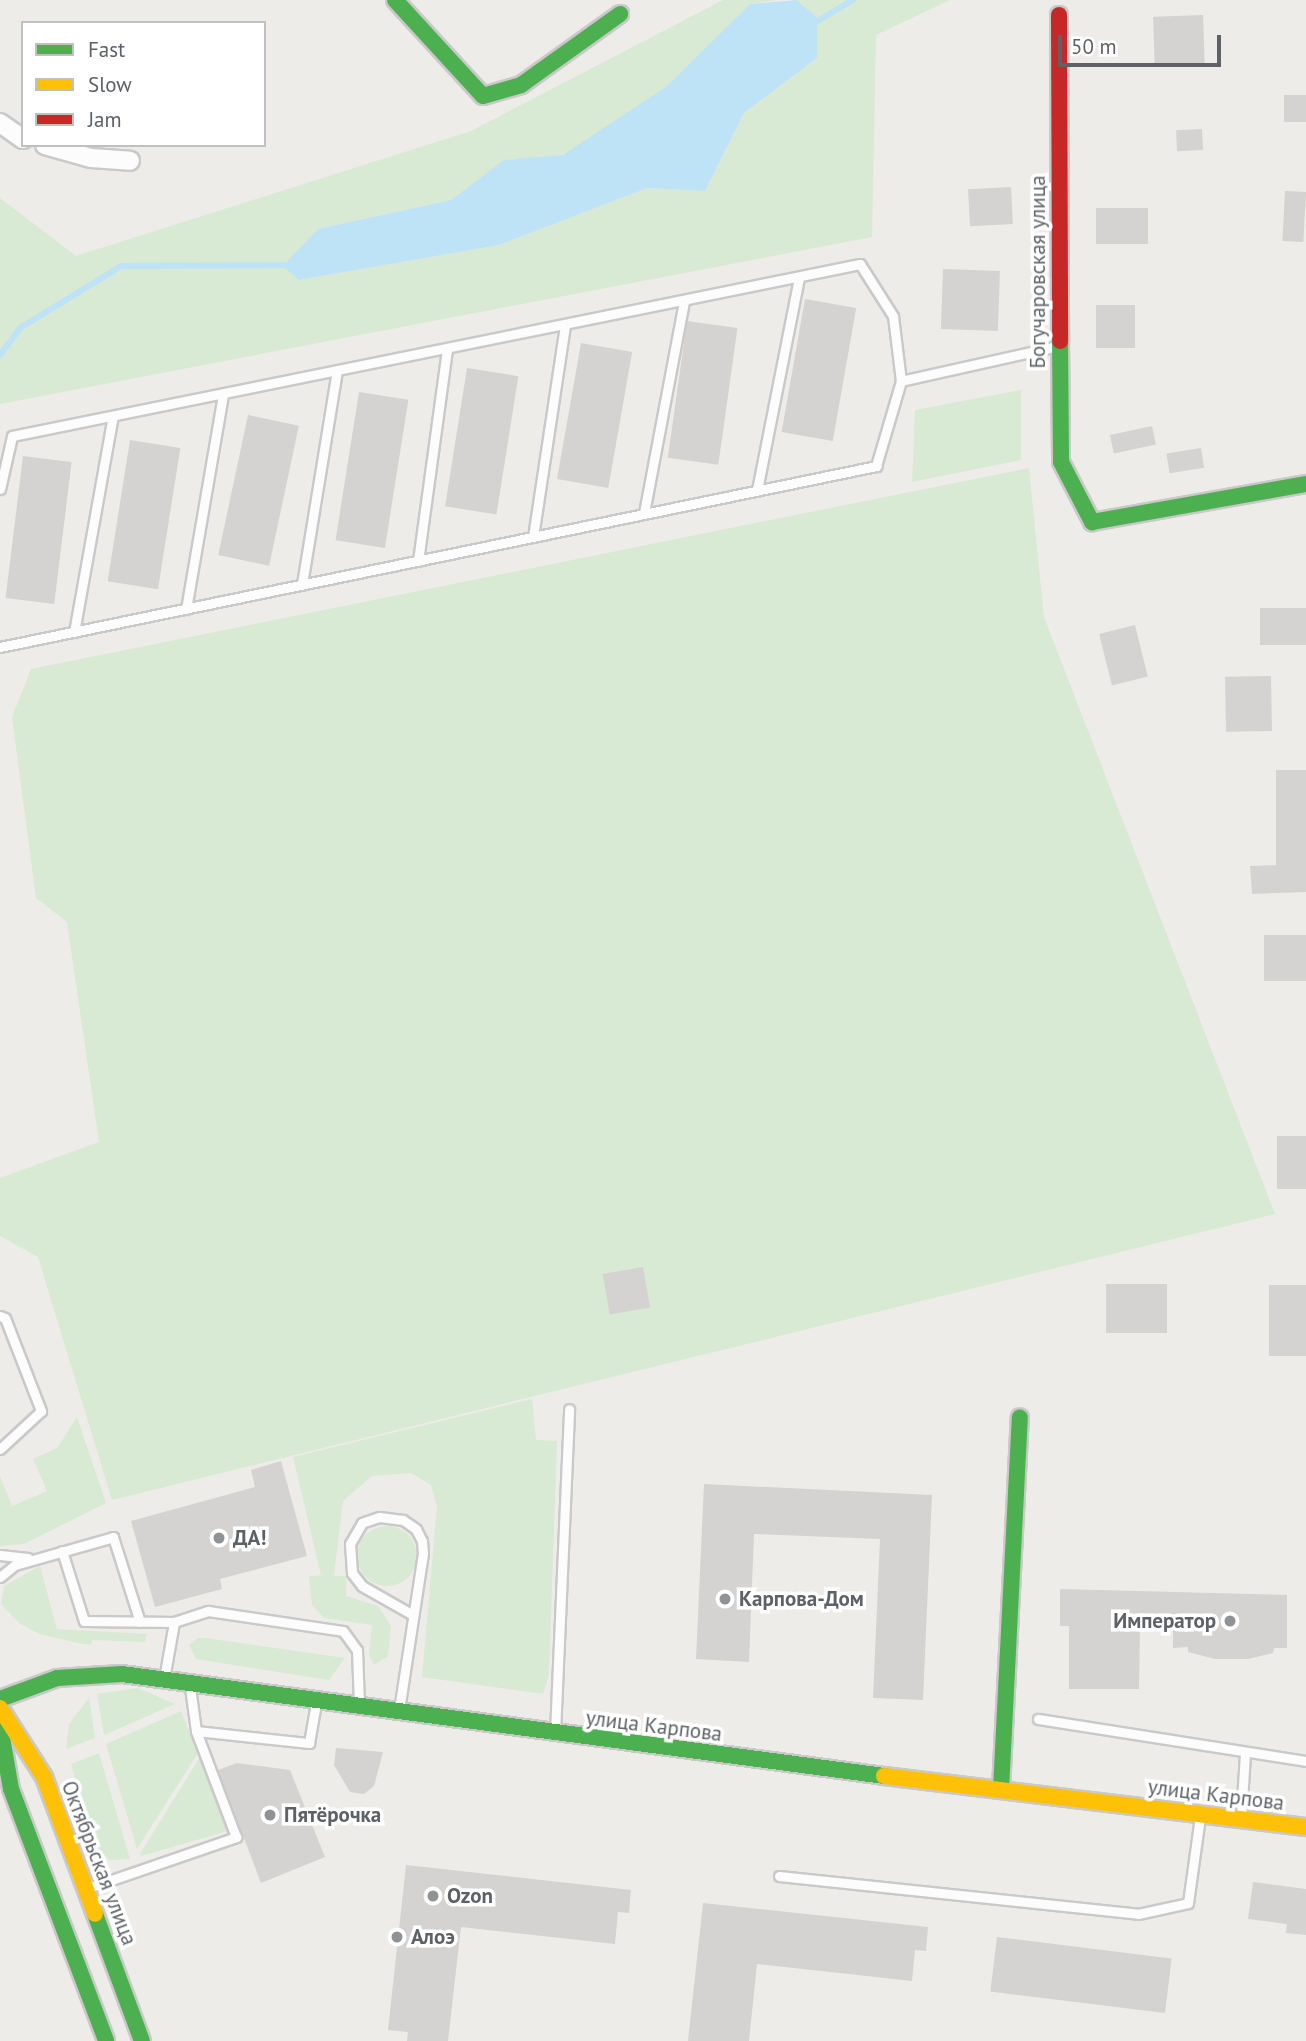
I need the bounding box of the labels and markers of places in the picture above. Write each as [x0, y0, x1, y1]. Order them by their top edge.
place label: ДА! [233, 1525, 266, 1551]
marker: ДА! [211, 1530, 227, 1546]
place label: Карпова-Дом [739, 1586, 864, 1612]
marker: Карпова-Дом [717, 1591, 733, 1607]
place label: Император [1113, 1608, 1216, 1634]
marker: Император [1222, 1613, 1238, 1629]
place label: Пятёрочка [284, 1802, 381, 1828]
marker: Пятёрочка [262, 1807, 278, 1823]
place label: Ozon [447, 1883, 493, 1909]
marker: Ozon [425, 1888, 441, 1904]
place label: Алоэ [411, 1924, 455, 1950]
marker: Алоэ [389, 1929, 405, 1945]

